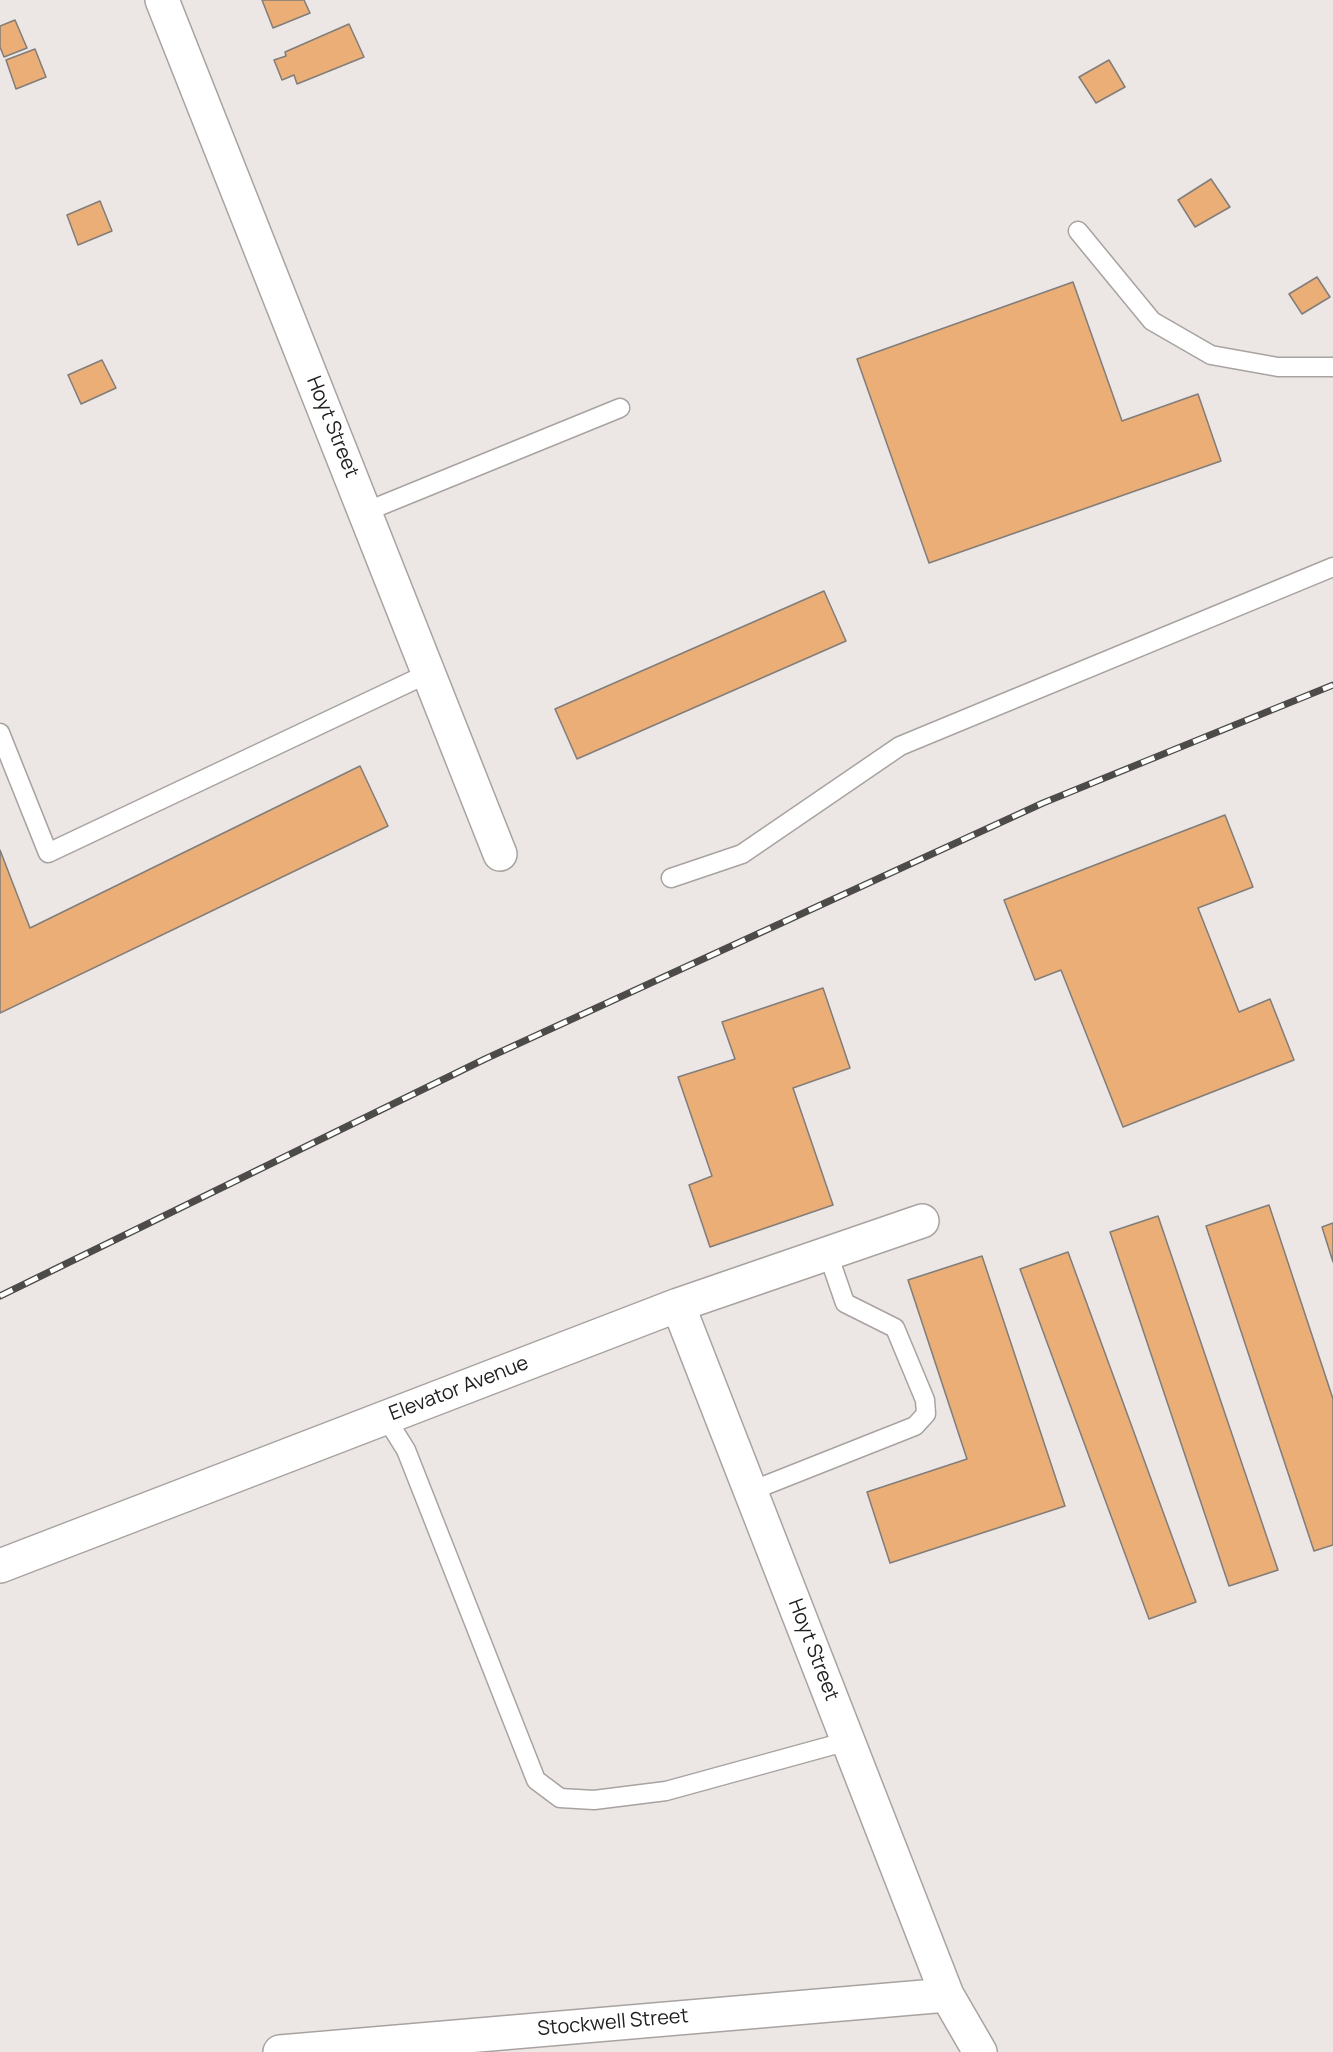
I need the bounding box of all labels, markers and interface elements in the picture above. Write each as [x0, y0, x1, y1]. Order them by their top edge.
street label: Hoyt Street [301, 373, 363, 481]
street label: Elevator Avenue [386, 1351, 532, 1427]
street label: Hoyt Street [783, 1596, 843, 1704]
street label: Stockwell Street [537, 2004, 689, 2042]

